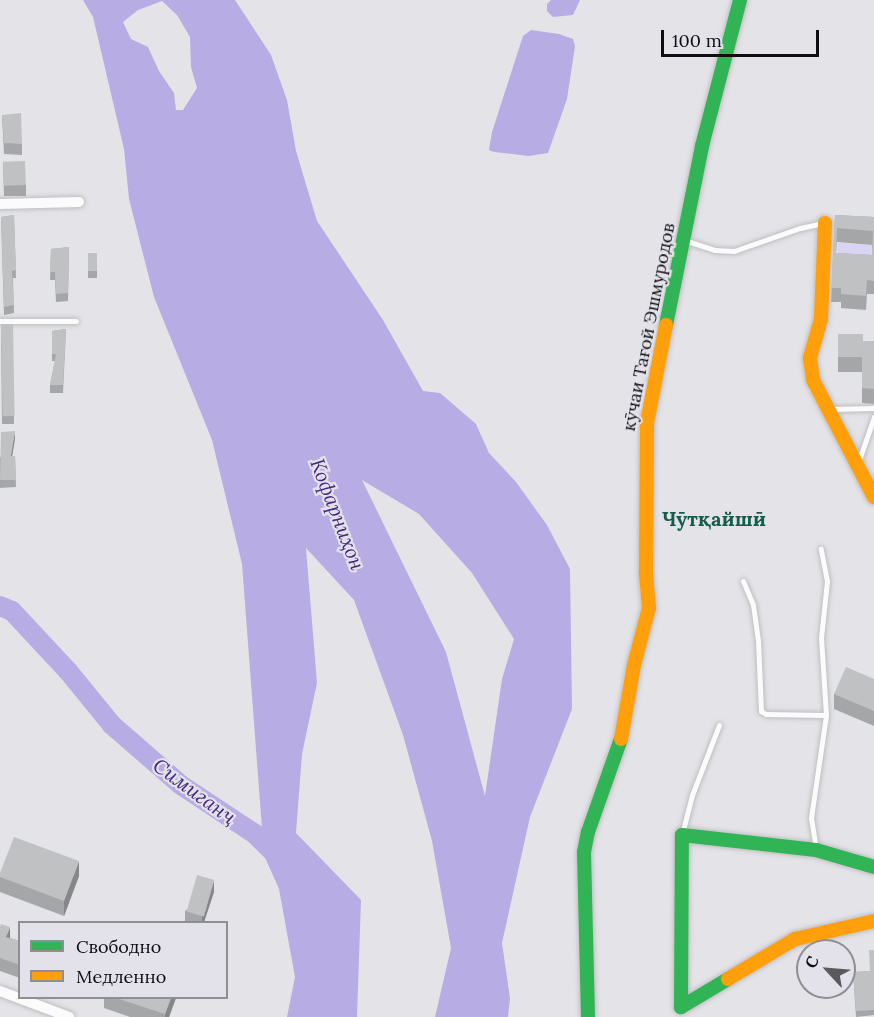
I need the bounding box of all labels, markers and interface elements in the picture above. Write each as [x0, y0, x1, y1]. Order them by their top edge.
scale bar [664, 18, 822, 56]
text: 100 m [672, 29, 722, 52]
street label: кӯчаи Тағой Эшмуродов [618, 221, 680, 433]
water label: Кофарниҳон [306, 455, 370, 573]
district label: Чӯтқайшӣ [662, 506, 766, 530]
water label: Симиганҷ [149, 753, 241, 829]
legend [18, 921, 228, 999]
text: Свободно [76, 935, 161, 958]
north arrow [796, 939, 856, 999]
text: С [800, 953, 823, 971]
text: Медленно [76, 965, 166, 988]

